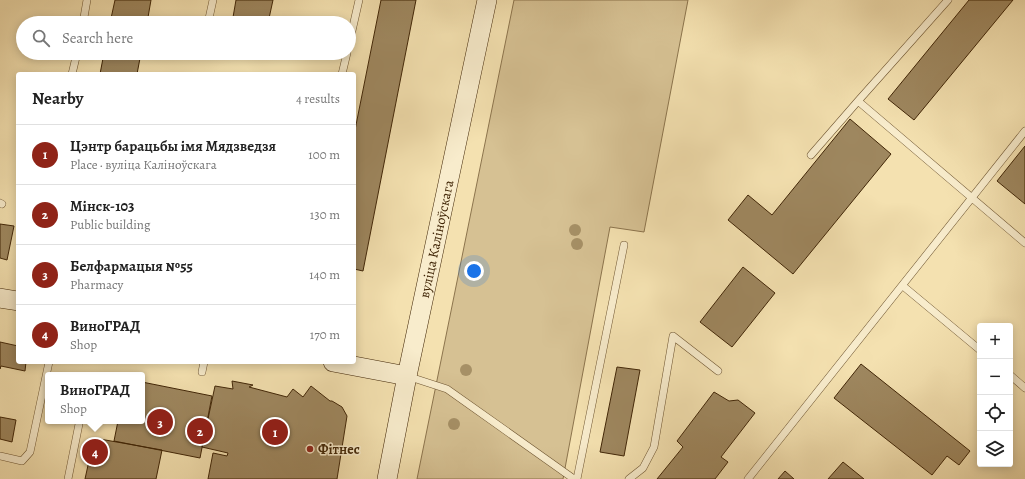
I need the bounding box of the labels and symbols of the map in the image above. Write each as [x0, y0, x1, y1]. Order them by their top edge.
street label: вуліца Каліноўскага [415, 178, 459, 300]
your location [464, 261, 484, 281]
pin: 3 [147, 407, 173, 437]
pin: 2 [187, 416, 213, 446]
pin: 1 [262, 417, 288, 447]
pin: 4 [82, 437, 108, 467]
place label: Фітнес [318, 440, 360, 459]
marker: Фітнес [305, 444, 315, 454]

